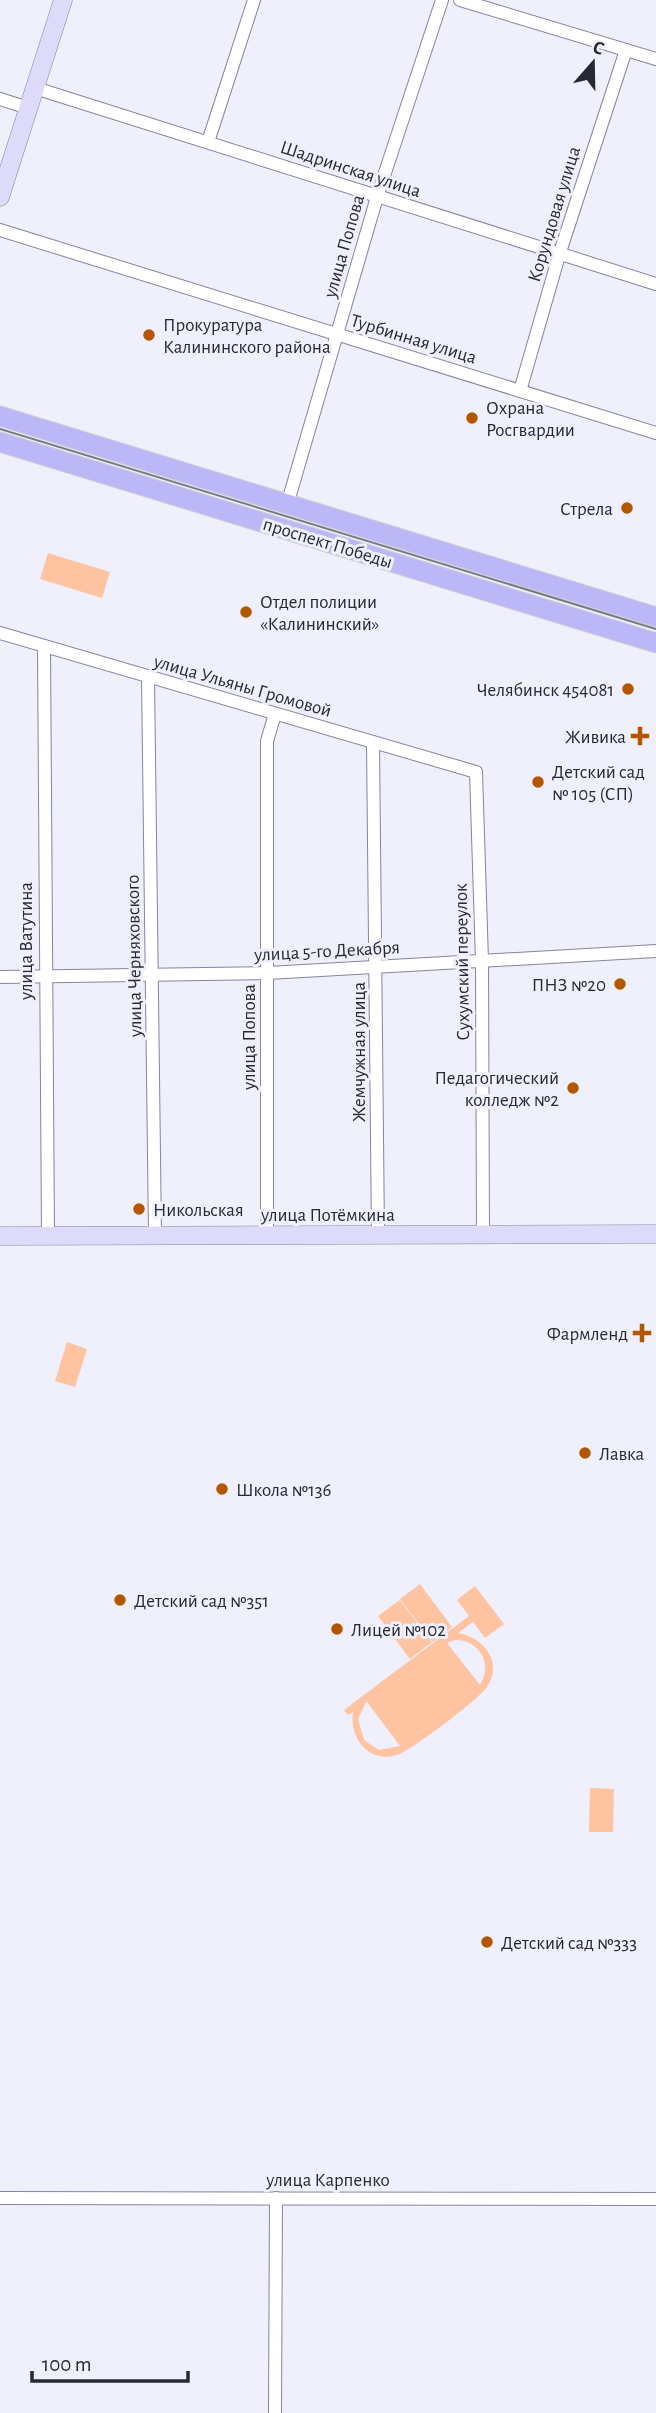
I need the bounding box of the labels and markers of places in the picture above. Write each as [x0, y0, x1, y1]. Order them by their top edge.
place label: Прокуратура Калининского района [163, 316, 331, 357]
marker: Прокуратура Калининского района [141, 327, 157, 343]
place label: Охрана Росгвардии [486, 399, 575, 440]
marker: Охрана Росгвардии [464, 410, 480, 426]
place label: Стрела [560, 500, 613, 519]
marker: Стрела [619, 500, 635, 516]
place label: Отдел полиции «Калининский» [260, 593, 379, 634]
marker: Отдел полиции «Калининский» [238, 604, 254, 620]
place label: Челябинск 454081 [477, 681, 614, 700]
marker: Челябинск 454081 [620, 681, 636, 697]
place label: Живика [565, 728, 626, 747]
marker: Живика [632, 728, 648, 744]
place label: Детский сад № 105 (СП) [552, 763, 645, 804]
marker: Детский сад № 105 (СП) [530, 774, 546, 790]
place label: ПНЗ №20 [532, 976, 606, 995]
marker: ПНЗ №20 [612, 976, 628, 992]
place label: Педагогический колледж №2 [435, 1069, 559, 1110]
marker: Педагогический колледж №2 [565, 1080, 581, 1096]
marker: Никольская [131, 1201, 147, 1217]
place label: Никольская [153, 1201, 244, 1220]
place label: Фармленд [547, 1325, 628, 1344]
marker: Фармленд [634, 1325, 650, 1341]
marker: Лавка [577, 1445, 593, 1461]
place label: Лавка [599, 1445, 644, 1464]
marker: Школа №136 [214, 1481, 230, 1497]
place label: Школа №136 [236, 1481, 332, 1500]
marker: Детский сад №351 [112, 1592, 128, 1608]
place label: Детский сад №351 [134, 1592, 269, 1611]
marker: Лицей №102 [329, 1621, 345, 1637]
place label: Лицей №102 [351, 1621, 446, 1640]
marker: Детский сад №333 [479, 1934, 495, 1950]
place label: Детский сад №333 [501, 1934, 637, 1953]

